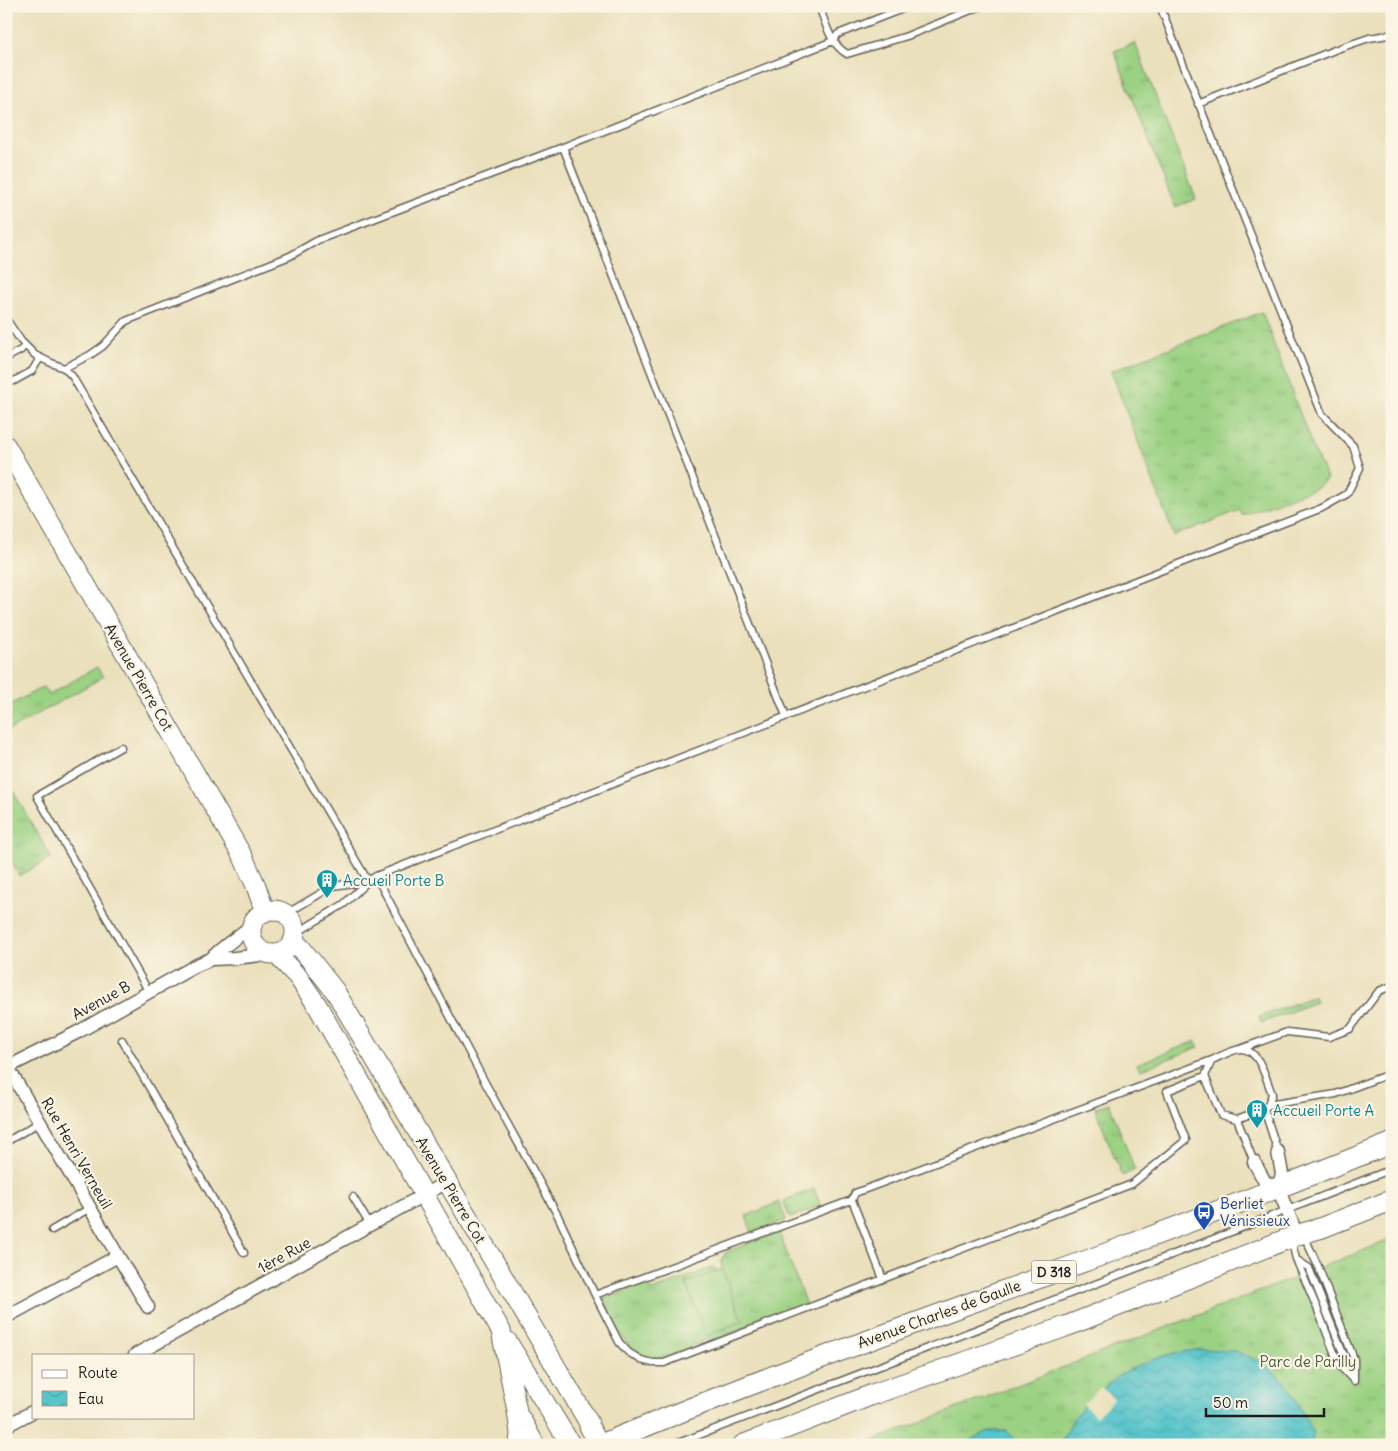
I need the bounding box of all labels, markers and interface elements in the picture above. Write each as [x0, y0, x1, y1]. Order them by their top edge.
street label: Avenue Pierre Cot [101, 620, 177, 734]
building icon: Accueil Porte B [315, 868, 339, 899]
place label: Accueil Porte B [343, 871, 445, 890]
street label: Avenue B [69, 976, 134, 1024]
street label: Rue Henri Verneuil [37, 1094, 117, 1212]
building icon: Accueil Porte A [1245, 1098, 1269, 1129]
place label: Accueil Porte A [1273, 1101, 1375, 1120]
street label: Avenue Pierre Cot [412, 1133, 490, 1247]
place label: Berliet Vénissieux [1220, 1194, 1291, 1230]
bus stop icon: Berliet Vénissieux [1192, 1200, 1216, 1231]
street label: 1ère Rue [254, 1233, 314, 1277]
road number: D 318 [1032, 1260, 1076, 1284]
street label: Avenue Charles de Gaulle [855, 1276, 1023, 1352]
park label: Parc de Parilly [1260, 1352, 1356, 1371]
legend [32, 1354, 195, 1418]
text: Route [78, 1363, 118, 1382]
scale bar [1206, 1386, 1323, 1418]
text: Eau [78, 1389, 104, 1408]
text: 50 m [1213, 1393, 1248, 1412]

